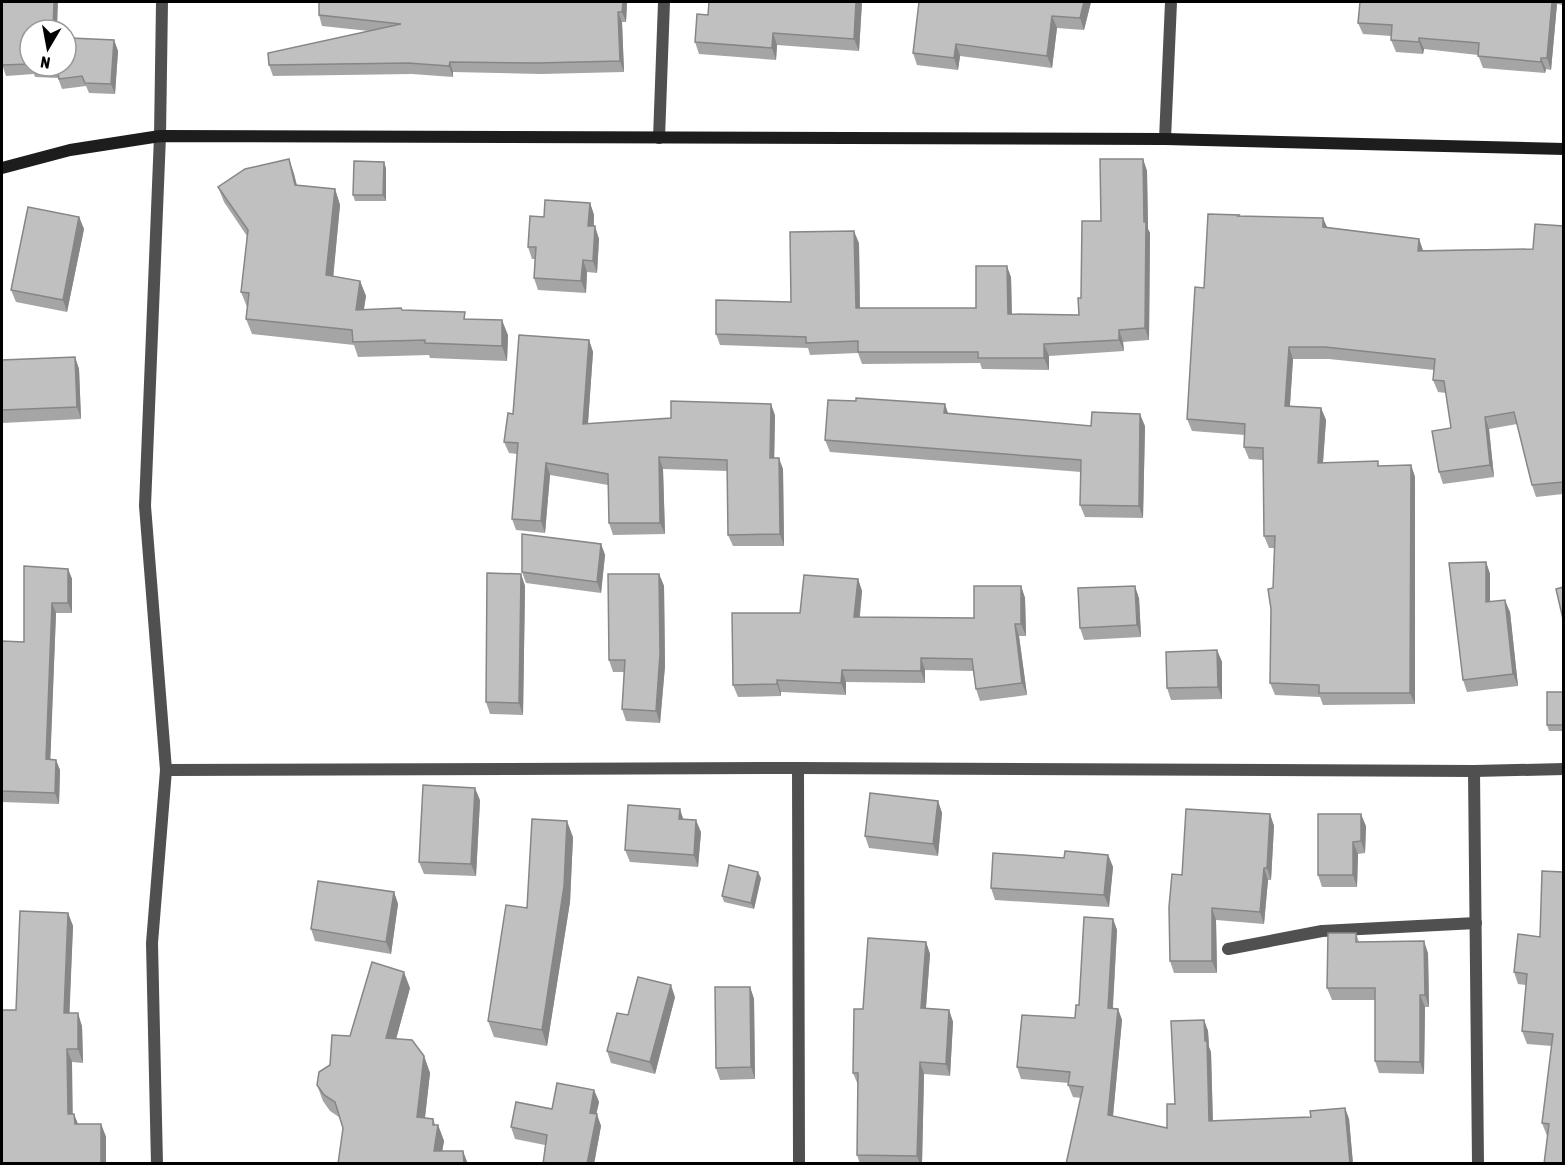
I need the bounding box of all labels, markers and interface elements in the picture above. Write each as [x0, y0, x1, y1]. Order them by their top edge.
north arrow [18, 18, 78, 78]
text: N [39, 53, 52, 72]

